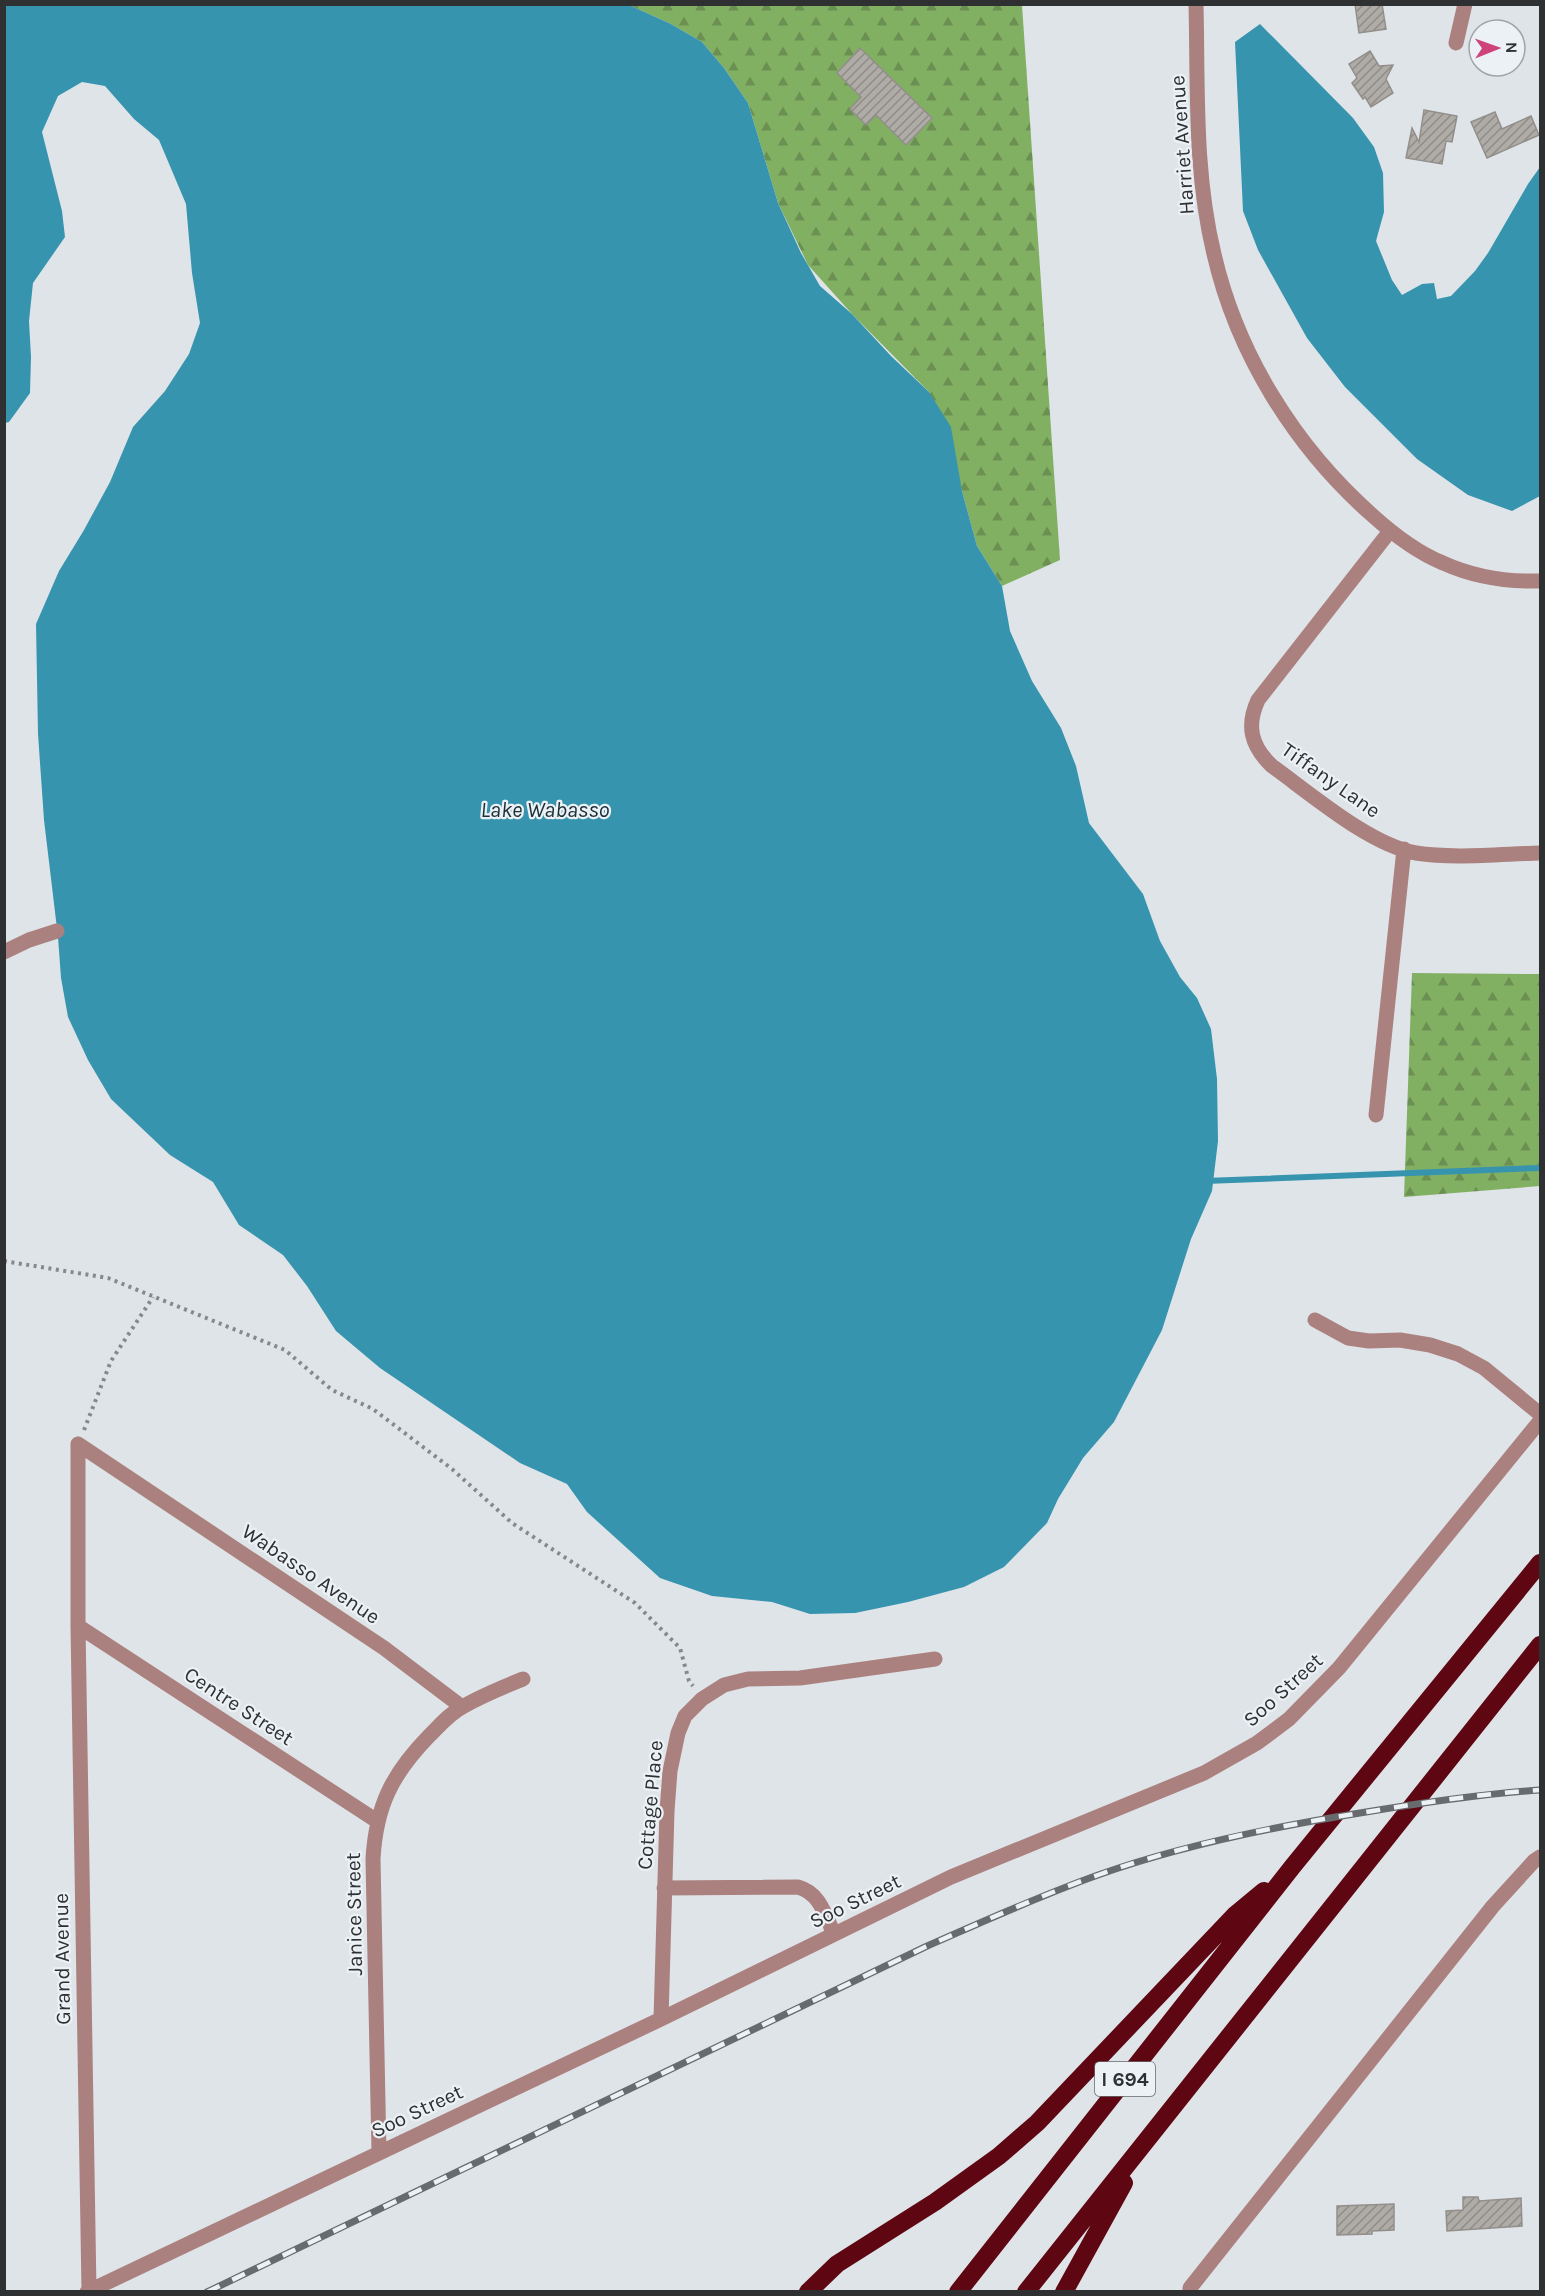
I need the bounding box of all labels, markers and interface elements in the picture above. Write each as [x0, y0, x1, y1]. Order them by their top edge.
north arrow [1467, 18, 1527, 78]
text: N [1502, 42, 1521, 54]
street label: Harriet Avenue [1165, 74, 1199, 216]
street label: Tiffany Lane [1277, 737, 1385, 823]
water label: Lake Wabasso [481, 797, 610, 823]
street label: Wabasso Avenue [237, 1519, 385, 1629]
street label: Soo Street [1238, 1648, 1328, 1732]
street label: Centre Street [180, 1662, 298, 1750]
street label: Cottage Place [632, 1739, 668, 1871]
street label: Janice Street [341, 1852, 367, 1976]
street label: Soo Street [806, 1869, 905, 1933]
street label: Grand Avenue [49, 1893, 75, 2025]
road number: I 694 [1095, 2062, 1155, 2096]
street label: Soo Street [367, 2079, 467, 2143]

